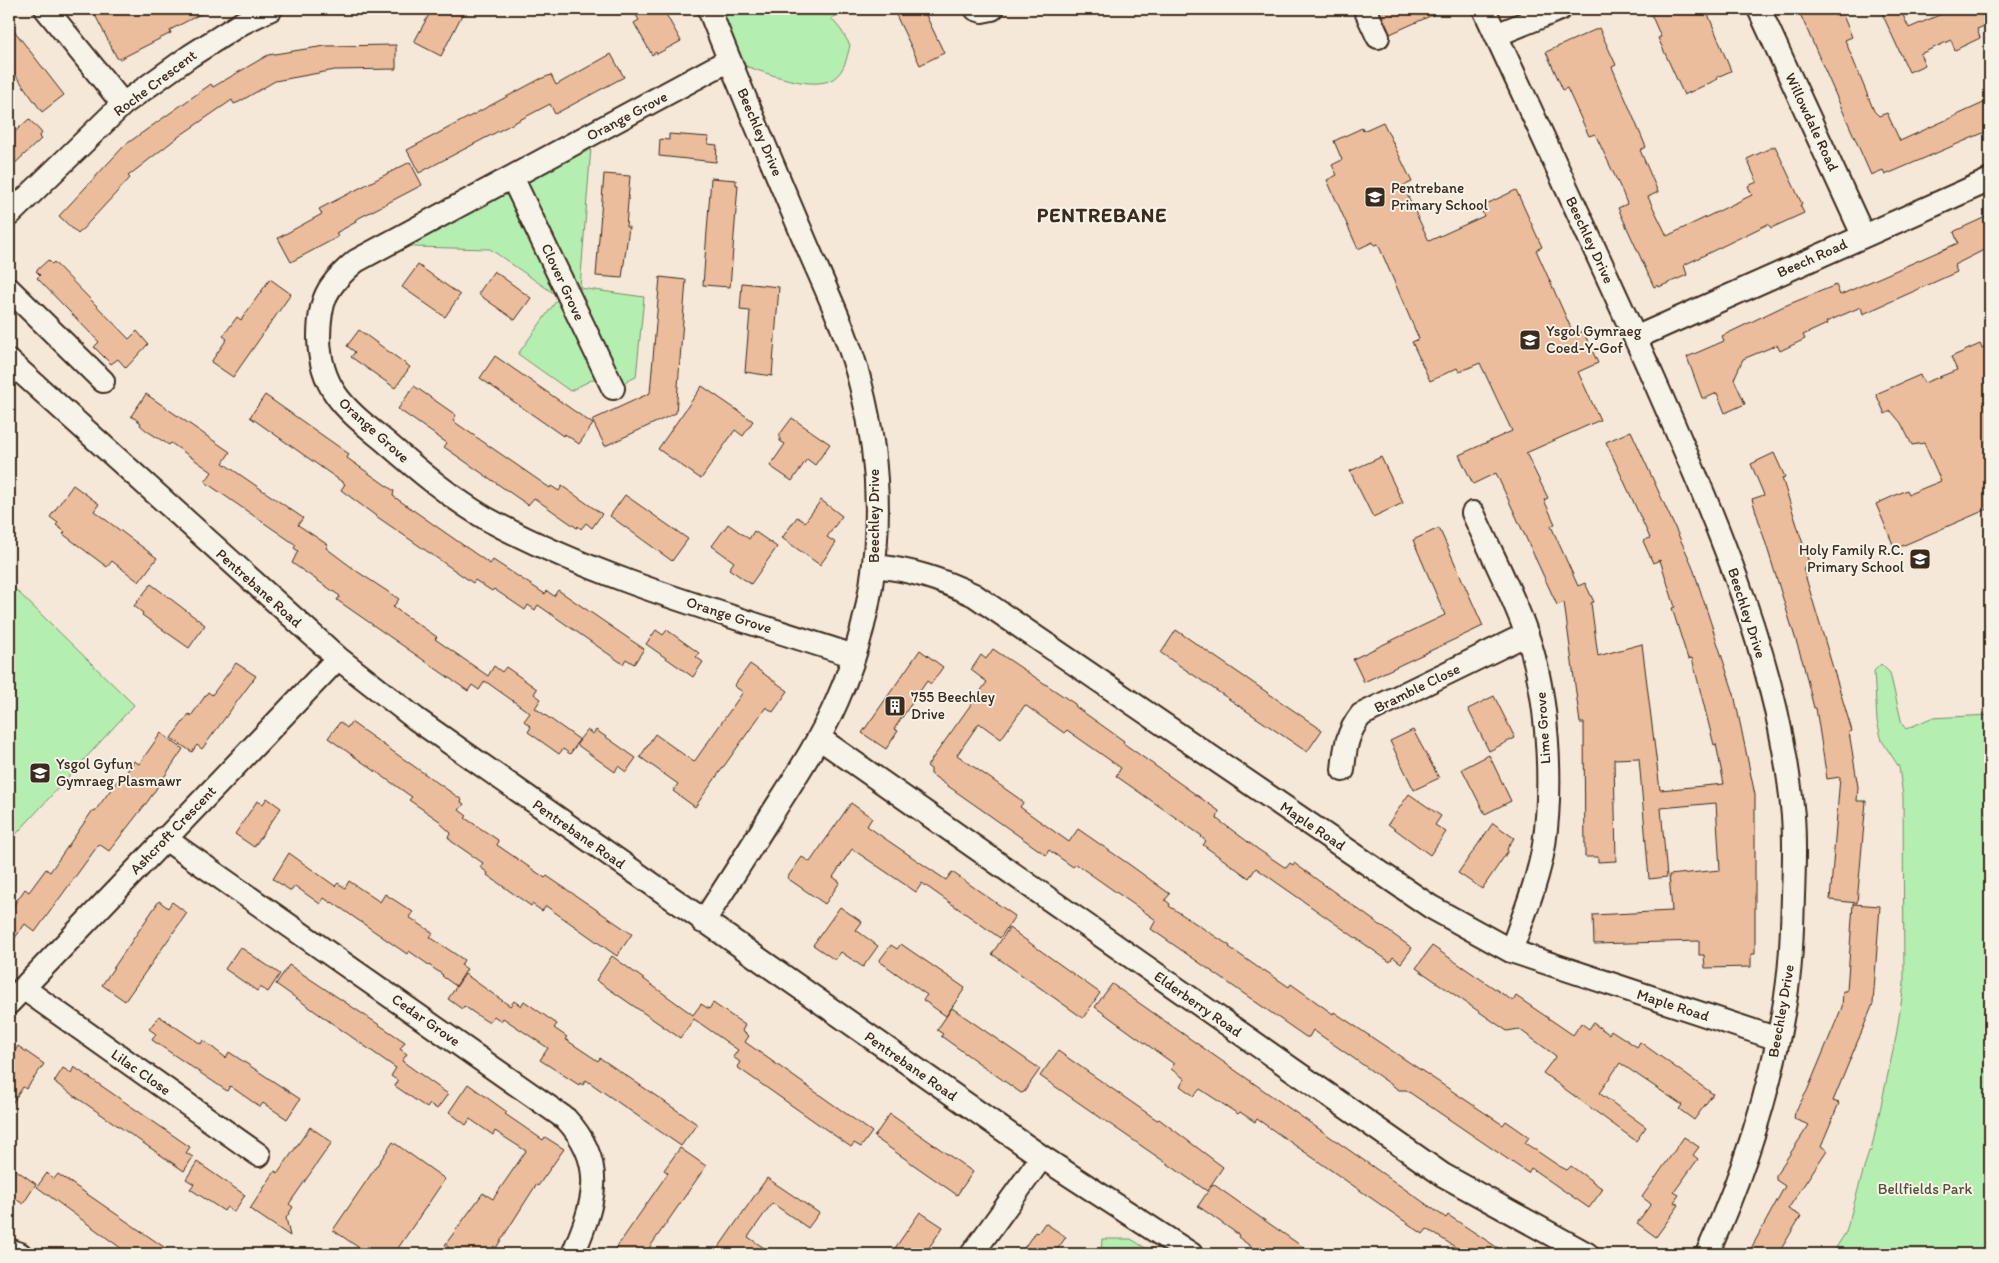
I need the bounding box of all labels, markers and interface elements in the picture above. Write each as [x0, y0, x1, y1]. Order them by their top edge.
street label: Roche Crescent [110, 46, 200, 120]
street label: Willowdale Road [1781, 70, 1843, 174]
street label: Beechley Drive [733, 85, 787, 179]
street label: Orange Grove [584, 87, 670, 145]
place label: Pentrebane Primary School [1391, 179, 1489, 214]
school or university icon: Pentrebane Primary School [1363, 185, 1387, 209]
street label: Beechley Drive [1562, 194, 1618, 286]
district label: PENTREBANE [1037, 203, 1167, 227]
street label: Beech Road [1774, 235, 1850, 281]
street label: Clover Grove [537, 241, 589, 323]
place label: Ysgol Gymraeg Coed-Y-Gof [1546, 322, 1642, 357]
school or university icon: Ysgol Gymraeg Coed-Y-Gof [1518, 328, 1542, 352]
street label: Orange Grove [335, 394, 413, 466]
street label: Beechley Drive [865, 469, 883, 563]
place label: Holy Family R.C. Primary School [1799, 541, 1905, 576]
street label: Pentrebane Road [212, 545, 306, 631]
school or university icon: Holy Family R.C. Primary School [1908, 547, 1932, 571]
street label: Beechley Drive [1724, 565, 1770, 661]
street label: Orange Grove [684, 593, 774, 637]
street label: Bramble Close [1371, 659, 1463, 717]
place label: 755 Beechley Drive [911, 688, 995, 723]
street label: Lime Grove [1532, 691, 1554, 765]
building icon: 755 Beechley Drive [883, 694, 907, 718]
place label: Ysgol Gyfun Gymraeg Plasmawr [56, 755, 181, 790]
school or university icon: Ysgol Gyfun Gymraeg Plasmawr [28, 761, 52, 785]
street label: Ashcroft Crescent [126, 782, 220, 878]
street label: Pentrebane Road [529, 795, 629, 873]
street label: Maple Road [1277, 798, 1349, 854]
street label: Beechley Drive [1764, 963, 1798, 1059]
street label: Elderberry Road [1151, 967, 1245, 1041]
street label: Maple Road [1634, 985, 1712, 1025]
street label: Cedar Grove [388, 990, 464, 1050]
street label: Pentrebane Road [861, 1027, 961, 1105]
street label: Lilac Close [108, 1045, 174, 1099]
park label: Bellfields Park [1878, 1180, 1973, 1198]

